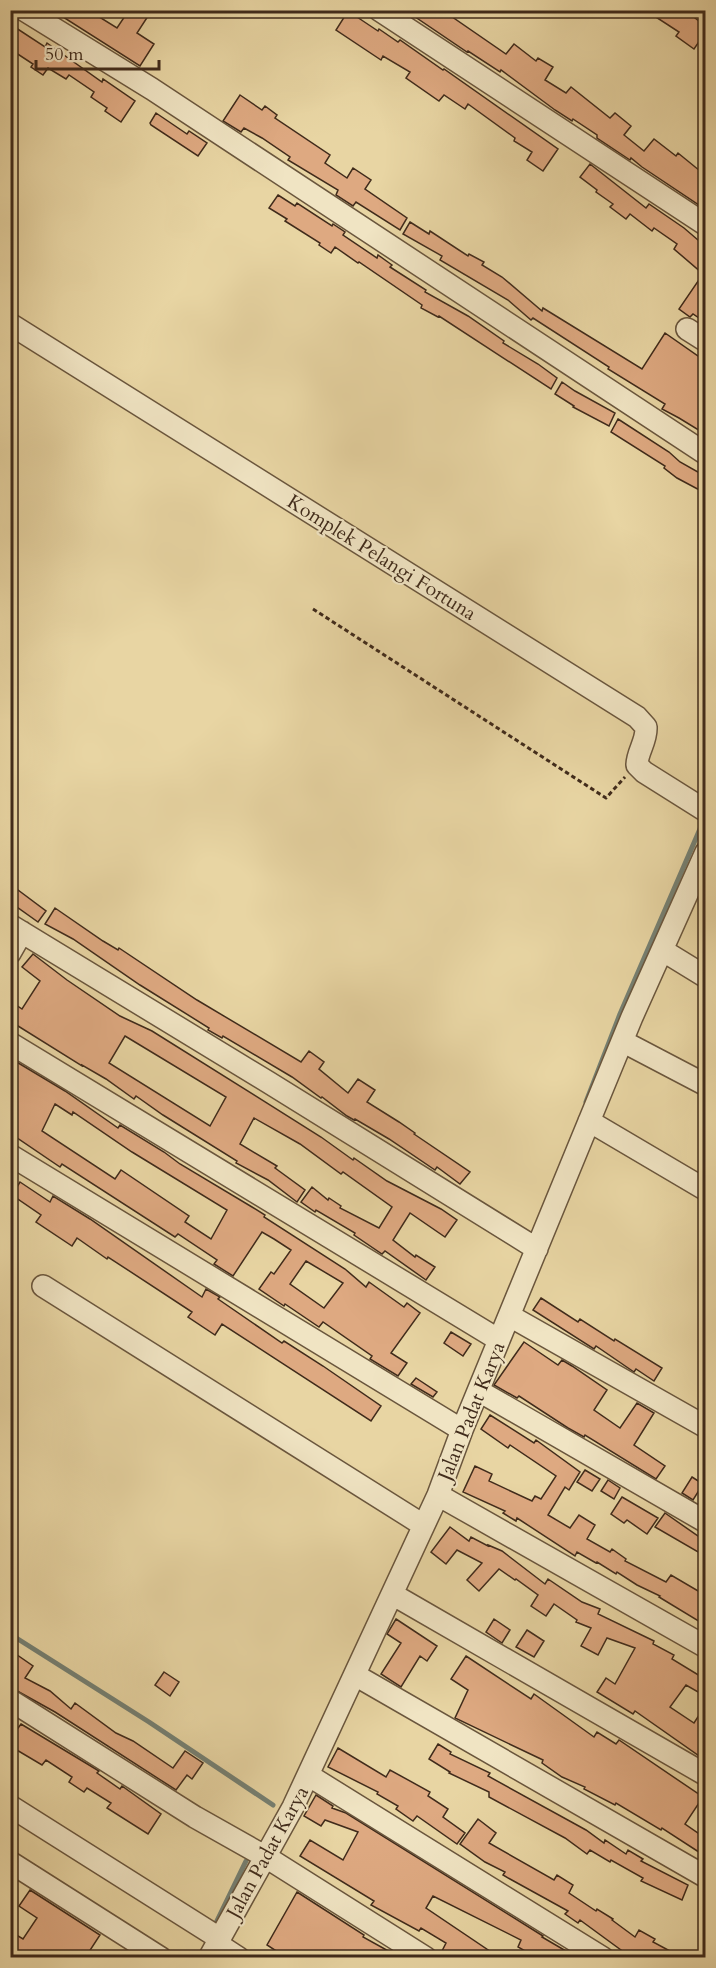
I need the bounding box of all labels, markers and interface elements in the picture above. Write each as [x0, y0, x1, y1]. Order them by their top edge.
scale bar [36, 33, 159, 71]
text: 50 m [45, 42, 84, 67]
street label: Komplek Pelangi Fortuna [282, 488, 482, 627]
street label: Jalan Padat Karya [430, 1337, 512, 1487]
street label: Jalan Padat Karya [218, 1781, 315, 1926]

